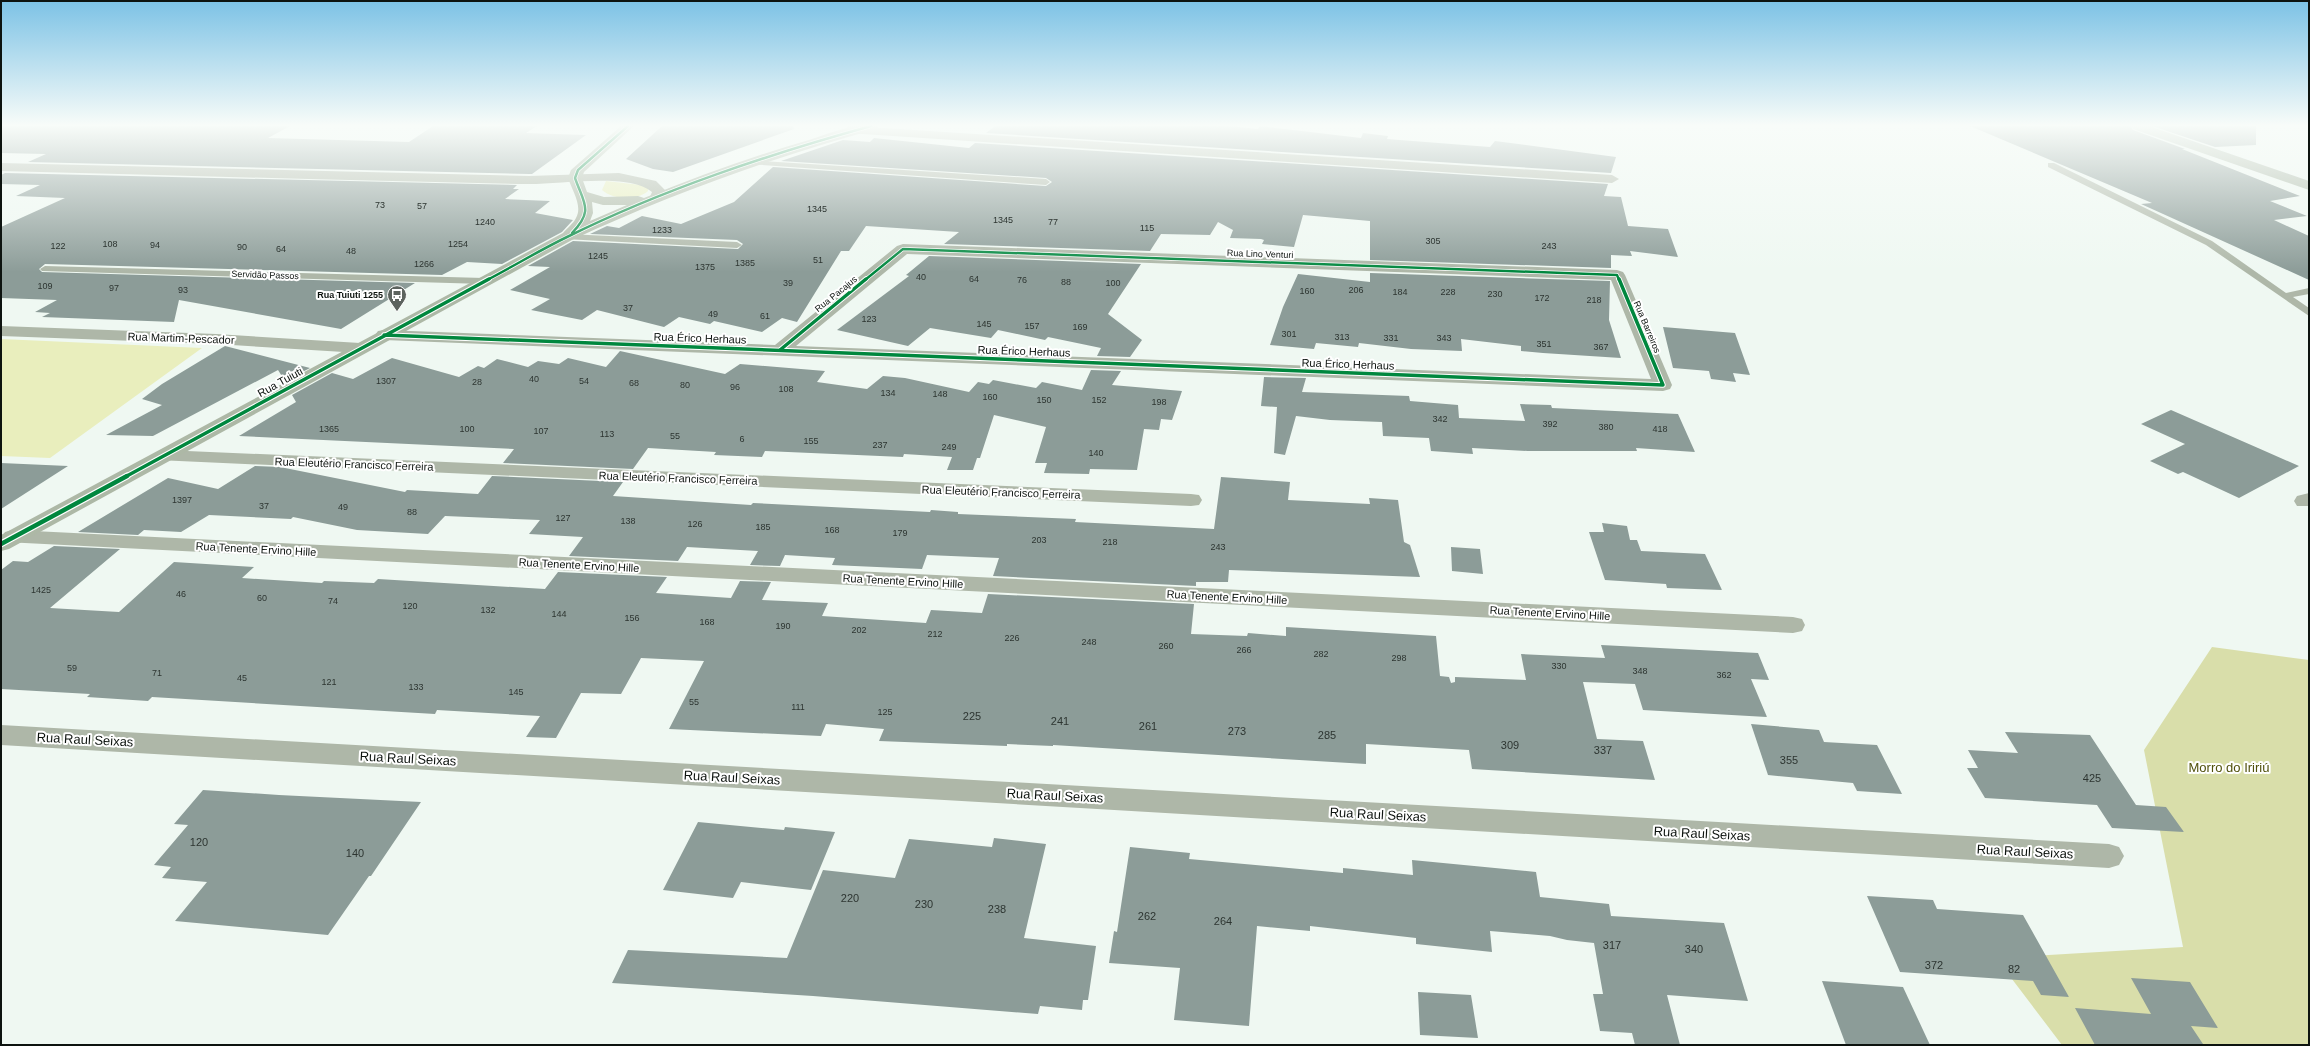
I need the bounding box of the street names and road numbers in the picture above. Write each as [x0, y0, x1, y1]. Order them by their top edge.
street label: Rua Lino Venturi [1227, 248, 1293, 260]
street label: Servidão Passos [231, 269, 299, 281]
street label: Rua Pacajus [813, 274, 859, 314]
street label: Rua Barreiros [1632, 299, 1663, 355]
street label: Rua Martim-Pescador [127, 330, 235, 346]
street label: Rua Érico Herhaus [653, 330, 747, 346]
street label: Rua Érico Herhaus [977, 343, 1071, 359]
street label: Rua Érico Herhaus [1301, 356, 1395, 372]
street label: Rua Tuiuti [255, 365, 305, 399]
street label: Rua Eleutério Francisco Ferreira [274, 455, 435, 473]
street label: Rua Eleutério Francisco Ferreira [598, 469, 759, 487]
street label: Rua Eleutério Francisco Ferreira [921, 483, 1082, 501]
street label: Rua Tenente Ervino Hille [195, 540, 317, 558]
street label: Rua Tenente Ervino Hille [518, 556, 640, 574]
street label: Rua Tenente Ervino Hille [842, 572, 964, 590]
street label: Rua Tenente Ervino Hille [1166, 588, 1288, 606]
street label: Rua Tenente Ervino Hille [1489, 604, 1611, 622]
street label: Rua Raul Seixas [36, 729, 134, 750]
street label: Rua Raul Seixas [359, 748, 457, 769]
street label: Rua Raul Seixas [683, 767, 781, 788]
street label: Rua Raul Seixas [1006, 785, 1104, 806]
street label: Rua Raul Seixas [1329, 804, 1427, 825]
street label: Rua Raul Seixas [1653, 823, 1751, 844]
street label: Rua Raul Seixas [1976, 841, 2074, 862]

